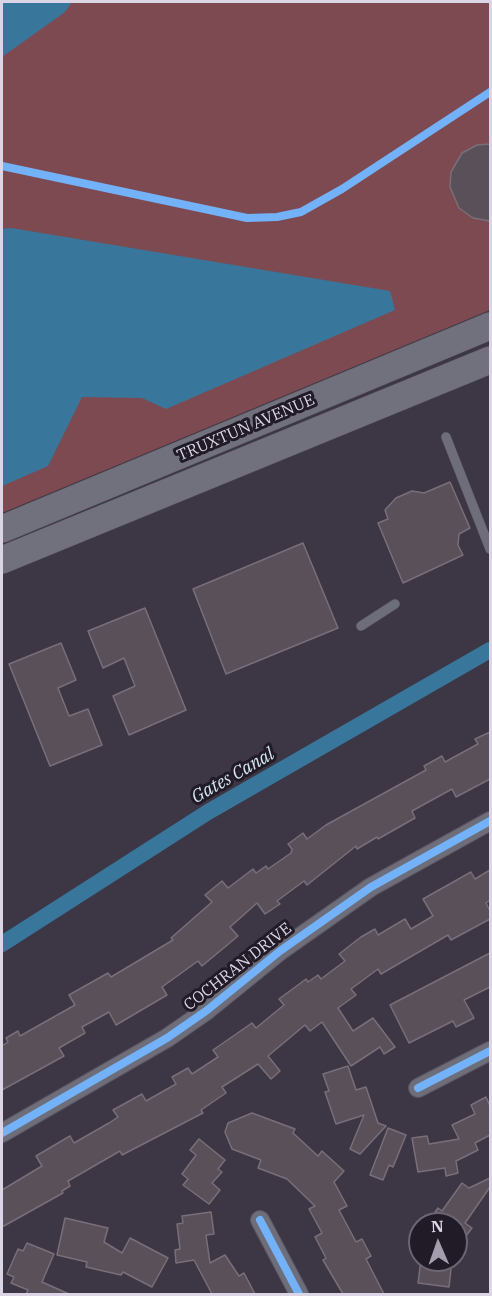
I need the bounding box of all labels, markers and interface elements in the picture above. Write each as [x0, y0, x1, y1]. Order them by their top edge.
street label: TRUXTUN AVENUE [174, 390, 318, 466]
water label: Gates Canal [188, 744, 278, 808]
street label: COCHRAN DRIVE [180, 919, 296, 1015]
north arrow [408, 1212, 468, 1272]
text: N [431, 1216, 444, 1236]

